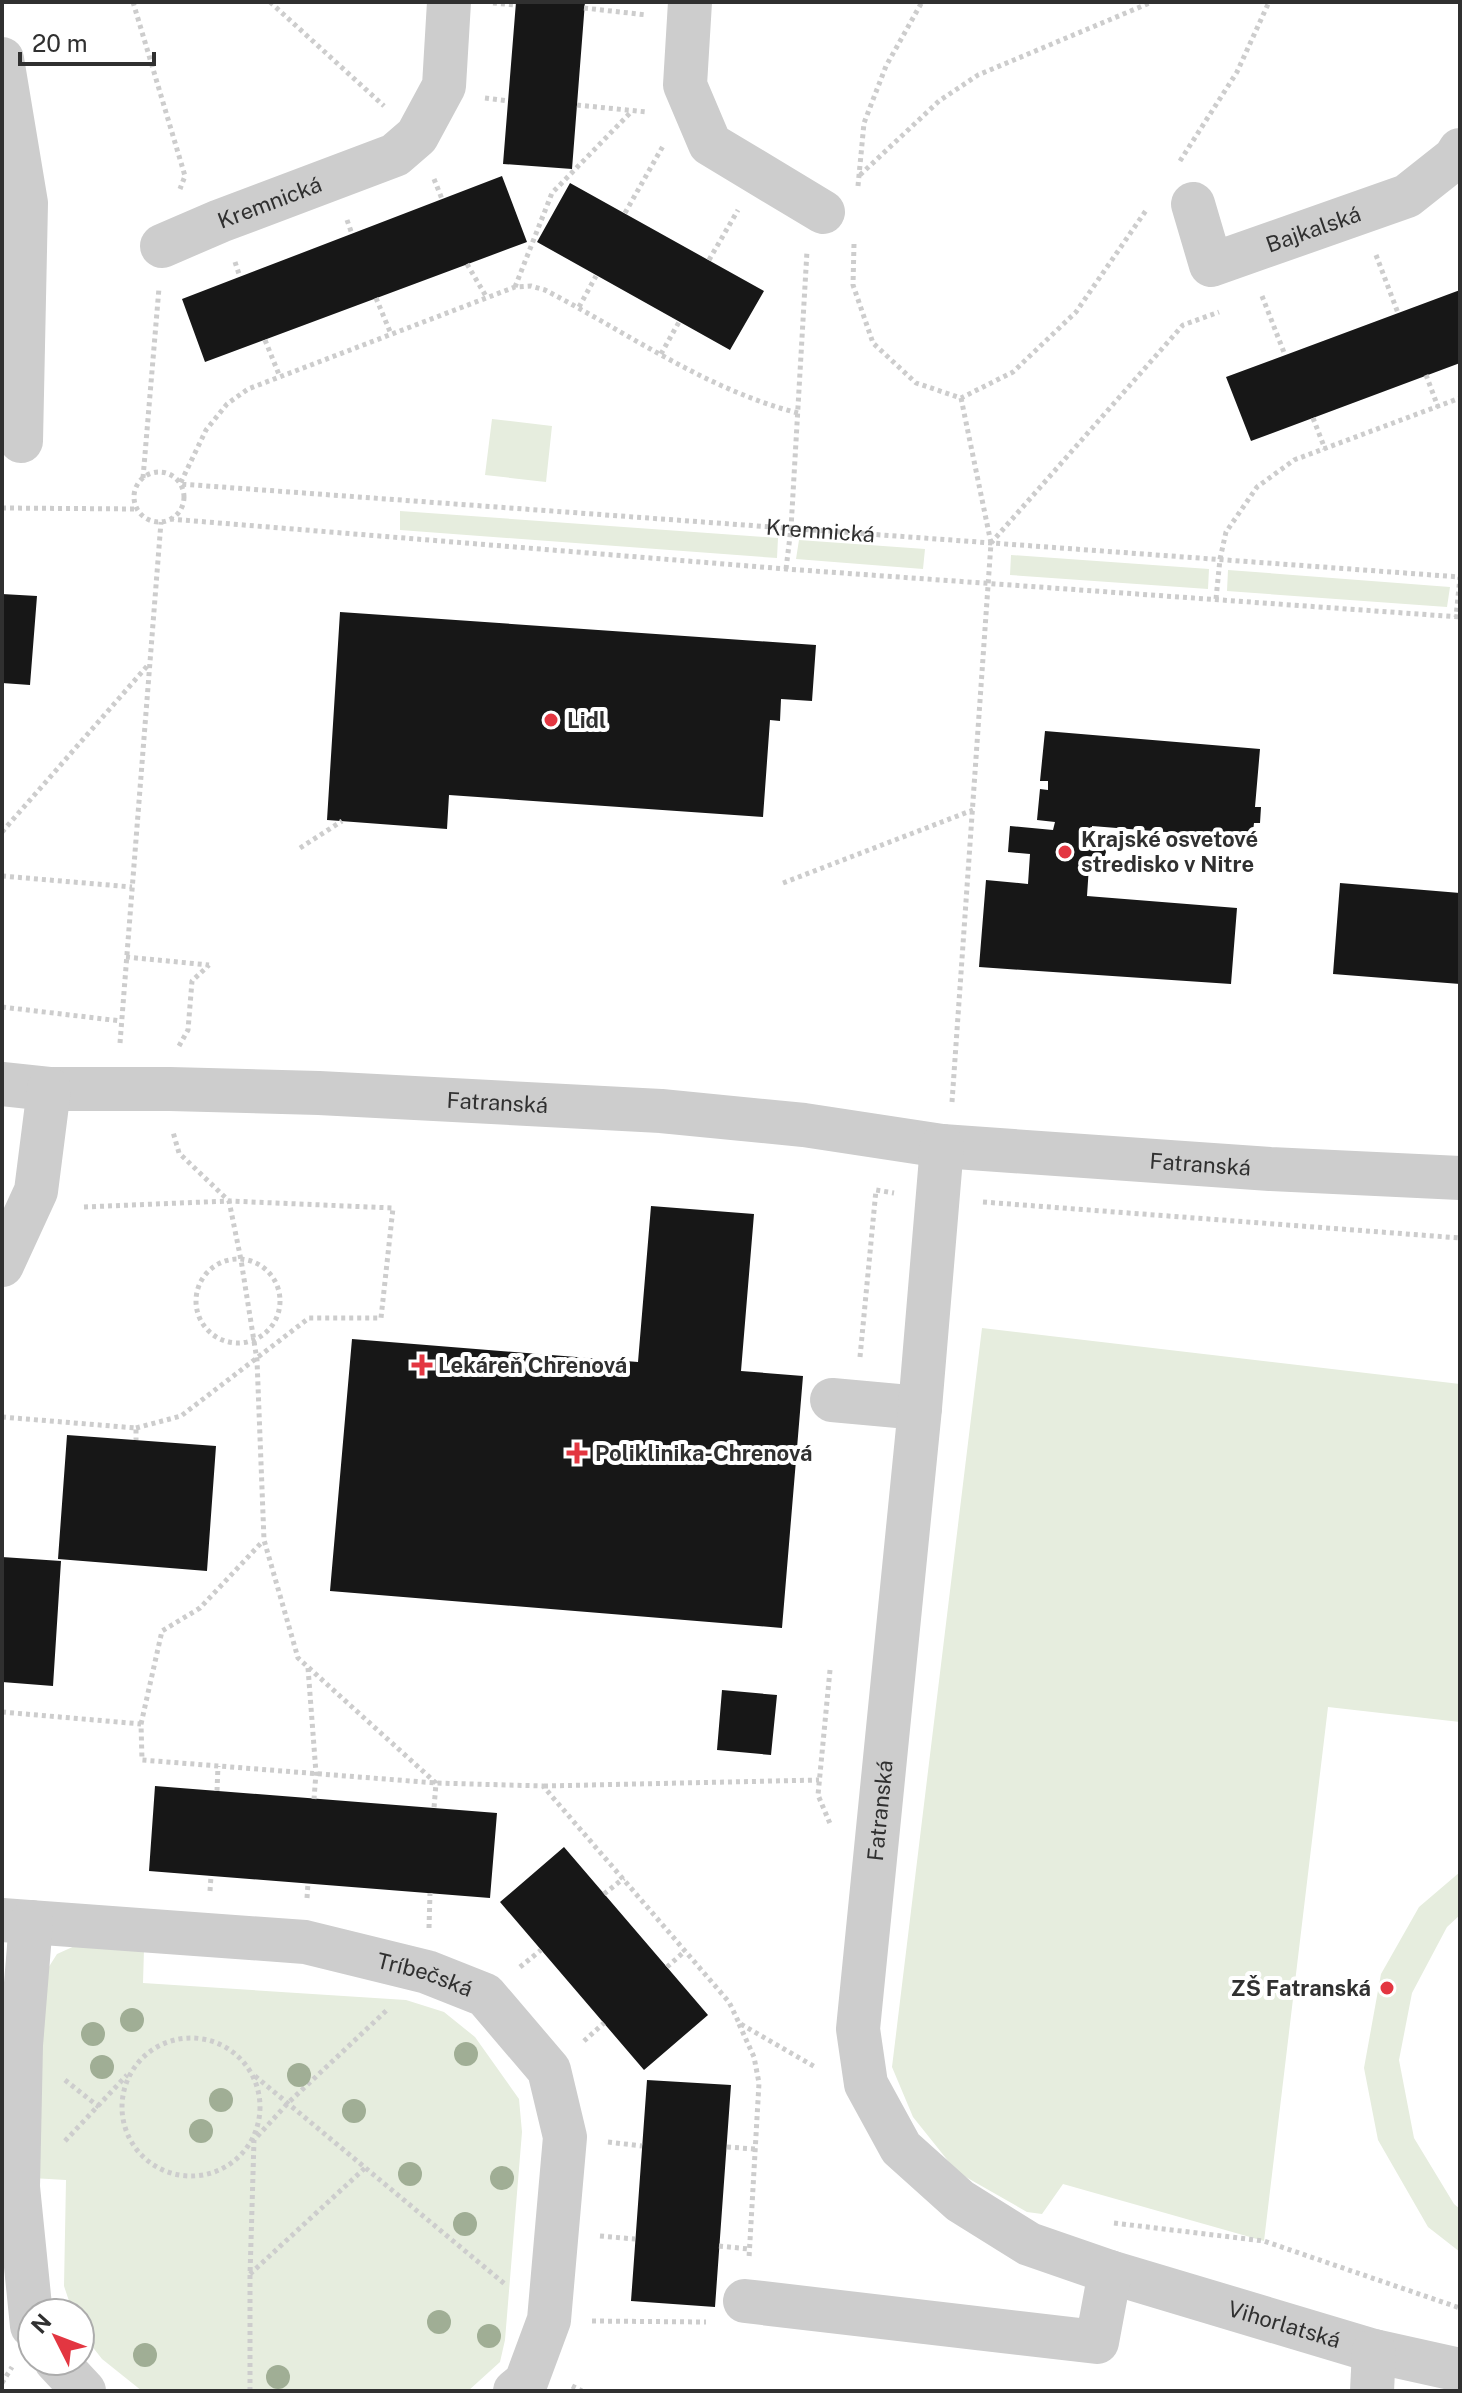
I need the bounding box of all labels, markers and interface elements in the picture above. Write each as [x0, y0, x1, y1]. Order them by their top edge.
scale bar [20, 16, 154, 66]
text: 20 m [32, 29, 88, 57]
street label: Kremnická [214, 171, 325, 234]
street label: Bajkalská [1262, 200, 1364, 258]
street label: Kremnická [765, 514, 876, 547]
place label: Lidl [567, 707, 606, 733]
marker: Lidl [542, 711, 560, 729]
place label: Krajské osvetové stredisko v Nitre [1081, 826, 1258, 877]
marker: Krajské osvetové stredisko v Nitre [1056, 843, 1074, 861]
street label: Fatranská [446, 1087, 549, 1118]
street label: Fatranská [1149, 1148, 1252, 1181]
place label: Lekáreň Chrenová [438, 1352, 627, 1378]
marker: Lekáreň Chrenová [413, 1356, 431, 1374]
place label: Poliklinika-Chrenová [595, 1440, 812, 1466]
marker: Poliklinika-Chrenová [566, 1442, 588, 1464]
street label: Fatranská [862, 1759, 898, 1862]
street label: Tríbečská [374, 1947, 477, 2002]
place label: ZŠ Fatranská [1231, 1975, 1371, 2001]
marker: ZŠ Fatranská [1378, 1979, 1396, 1997]
street label: Vihorlatská [1225, 2295, 1344, 2353]
north arrow [16, 2297, 96, 2377]
text: N [26, 2309, 57, 2339]

